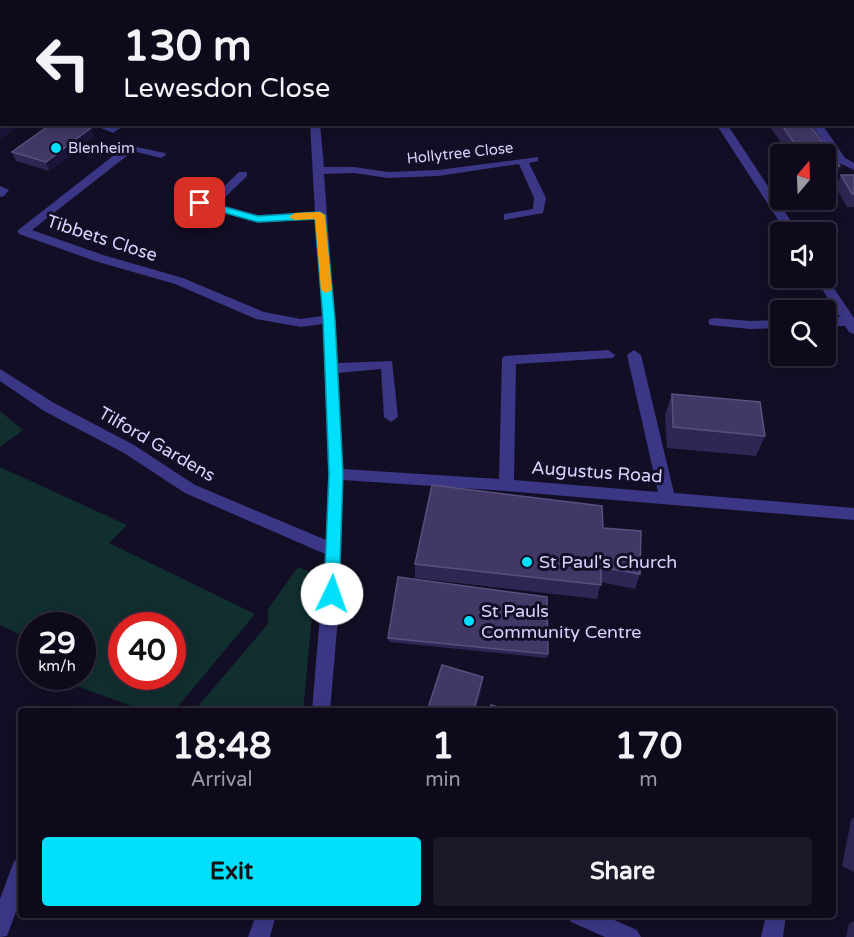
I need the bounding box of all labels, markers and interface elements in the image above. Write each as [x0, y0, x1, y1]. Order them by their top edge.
text: 130 m [123, 21, 252, 72]
icon: left [24, 24, 102, 102]
text: Lewesdon Close [123, 72, 330, 105]
street label: Hollytree Close [406, 138, 514, 168]
place label: Blenheim [68, 139, 135, 157]
marker: Blenheim [49, 141, 63, 155]
north arrow [770, 144, 836, 210]
map controls [770, 144, 836, 366]
pin [174, 177, 225, 228]
icon: arrive [183, 186, 216, 219]
street label: Tibbets Close [44, 210, 160, 266]
button: sound [770, 222, 836, 288]
button: search [770, 300, 836, 366]
street label: Tilford Gardens [95, 402, 219, 486]
street label: Augustus Road [531, 456, 663, 488]
place label: St Paul's Church [539, 551, 677, 573]
marker: St Paul's Church [520, 555, 534, 569]
position arrow [300, 562, 364, 626]
place label: St Pauls Community Centre [481, 600, 642, 643]
speed limit sign: 40 [108, 612, 186, 690]
marker: St Pauls Community Centre [462, 614, 476, 628]
text: 29 [38, 625, 76, 662]
text: km/h [38, 657, 76, 675]
text: 18:48 [172, 725, 272, 768]
text: 1 [432, 725, 454, 768]
text: 170 [614, 725, 682, 768]
text: Arrival [191, 768, 253, 792]
text: min [425, 768, 461, 792]
text: m [639, 768, 658, 792]
button: Exit [42, 837, 421, 906]
button: Share [433, 837, 812, 906]

